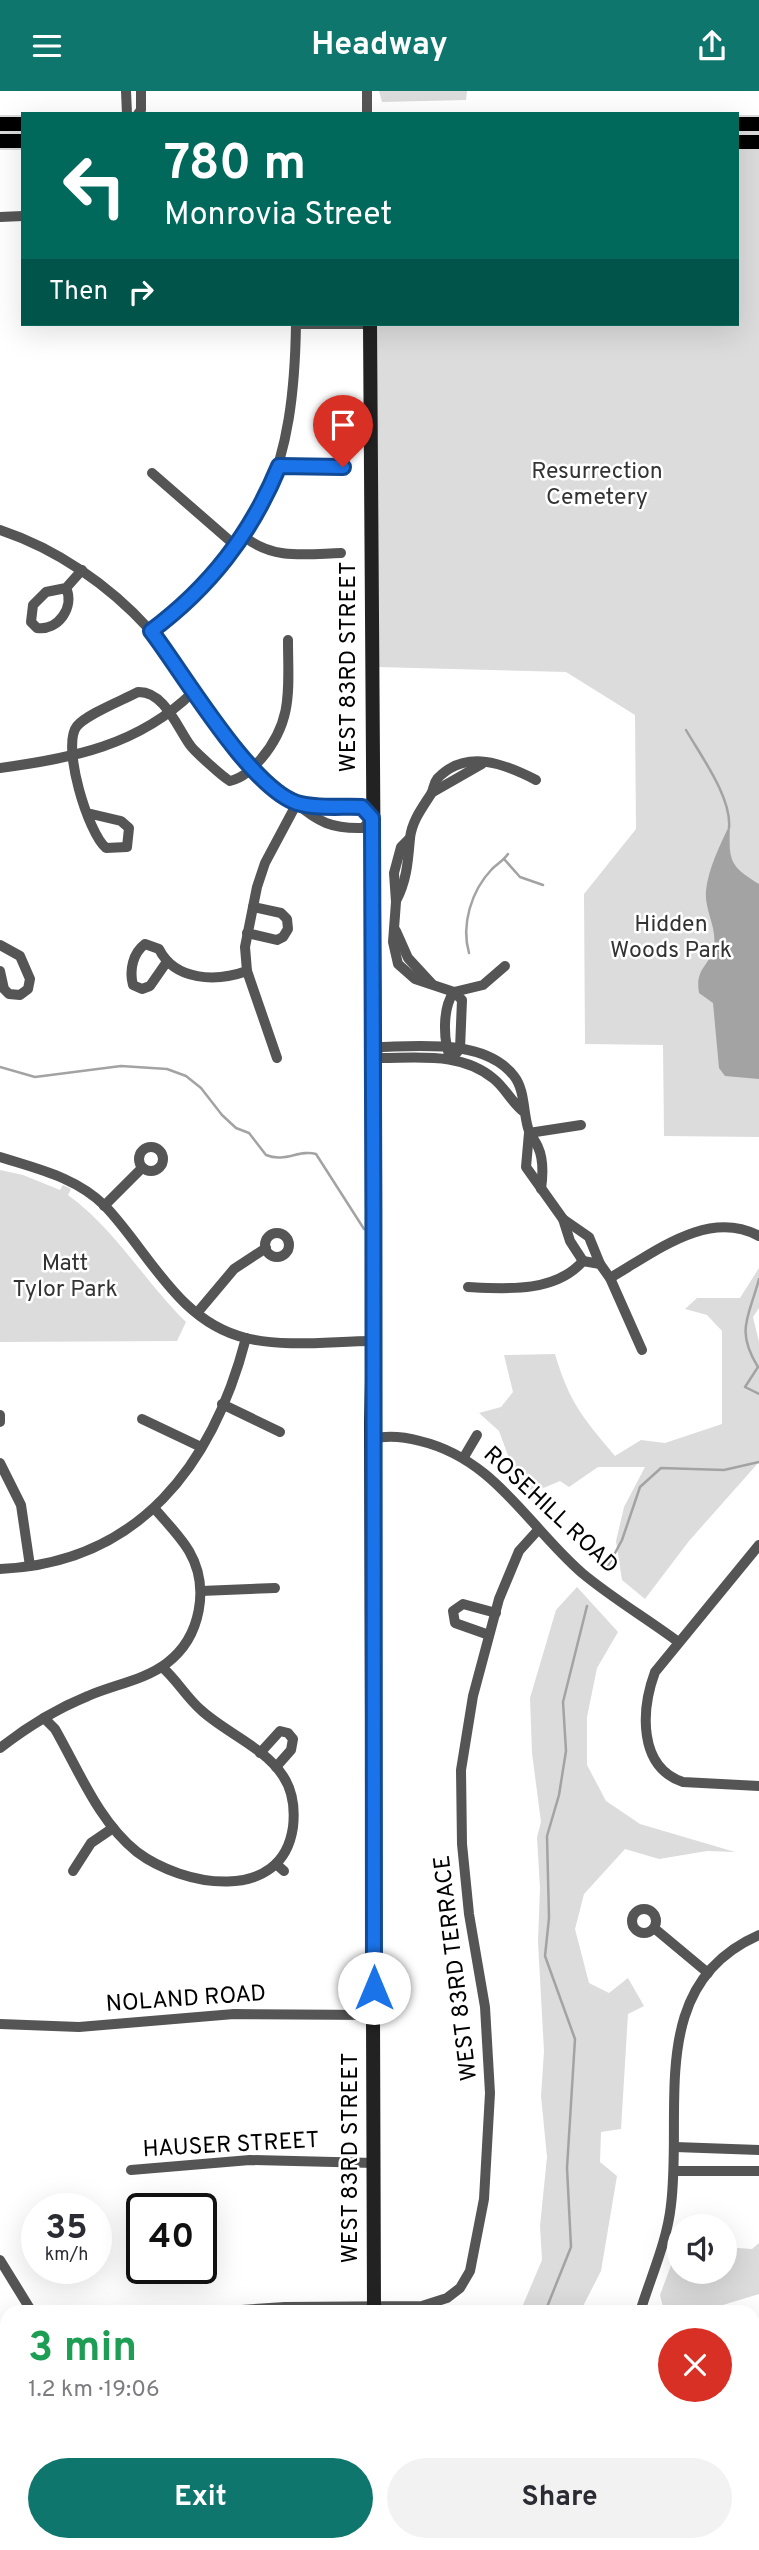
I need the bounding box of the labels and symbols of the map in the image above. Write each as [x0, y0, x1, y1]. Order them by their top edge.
pin [313, 395, 373, 467]
park label: Resurrection Cemetery [531, 458, 663, 513]
street label: WEST 83RD STREET [335, 562, 364, 772]
park label: Hidden Woods Park [610, 911, 732, 966]
park label: Matt Tylor Park [12, 1250, 118, 1305]
street label: ROSEHILL ROAD [476, 1441, 624, 1581]
street label: WEST 83RD TERRACE [429, 1854, 485, 2082]
position arrow [337, 1951, 411, 2025]
street label: NOLAND ROAD [105, 1980, 267, 2020]
street label: WEST 83RD STREET [337, 2053, 366, 2263]
street label: HAUSER STREET [142, 2127, 320, 2165]
speed limit sign: 40 [126, 2193, 217, 2284]

